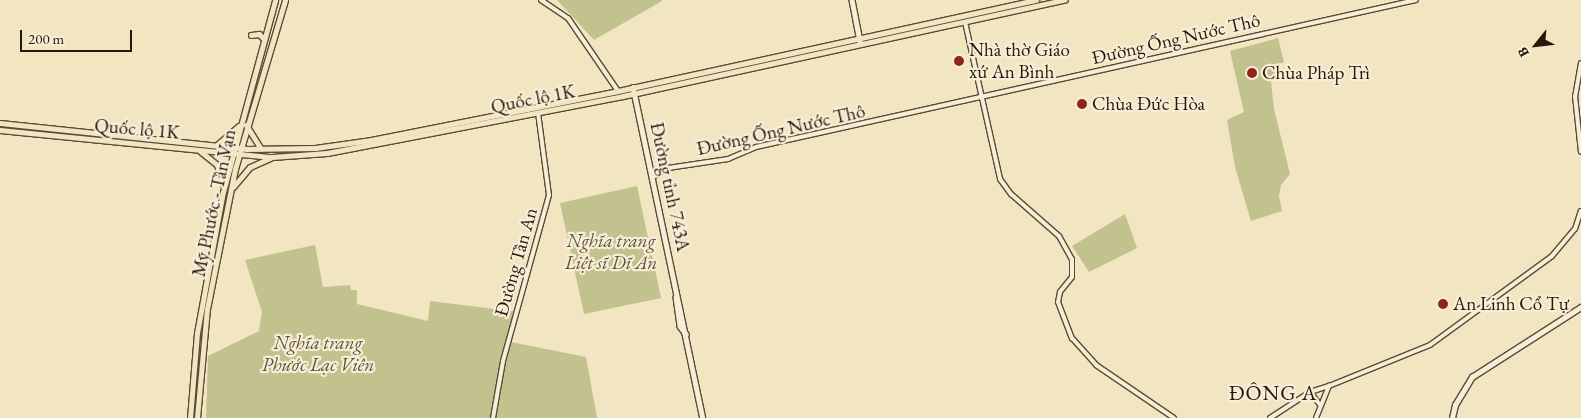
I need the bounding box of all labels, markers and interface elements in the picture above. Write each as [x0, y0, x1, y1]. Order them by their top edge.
street label: Đường Ống Nước Thô [1090, 9, 1262, 69]
scale bar [22, 20, 135, 52]
north arrow [1511, 20, 1561, 70]
text: 200 m [28, 29, 64, 48]
place label: Nhà thờ Giáo xứ An Bình [969, 39, 1070, 83]
text: B [1513, 44, 1533, 60]
marker: Nhà thờ Giáo xứ An Bình [953, 55, 965, 67]
place label: Chùa Pháp Trì [1262, 62, 1370, 84]
marker: Chùa Pháp Trì [1246, 67, 1258, 79]
street label: Quốc lộ 1K [489, 80, 577, 118]
place label: Chùa Đức Hòa [1092, 93, 1205, 115]
marker: Chùa Đức Hòa [1076, 98, 1088, 110]
street label: Đường Ống Nước Thô [695, 100, 867, 160]
street label: Quốc lộ 1K [94, 114, 180, 144]
street label: Đường tỉnh 743A [645, 120, 695, 254]
street label: Mỹ Phước - Tân Vạn [187, 127, 241, 279]
street label: Đường Tân An [490, 205, 542, 319]
park label: Nghĩa trang Liệt sĩ Dĩ An [565, 230, 657, 274]
place label: An Linh Cổ Tự [1453, 293, 1569, 315]
marker: An Linh Cổ Tự [1437, 298, 1449, 310]
park label: Nghĩa trang Phước Lạc Viên [262, 332, 374, 376]
district label: ĐÔNG A [1228, 380, 1318, 406]

